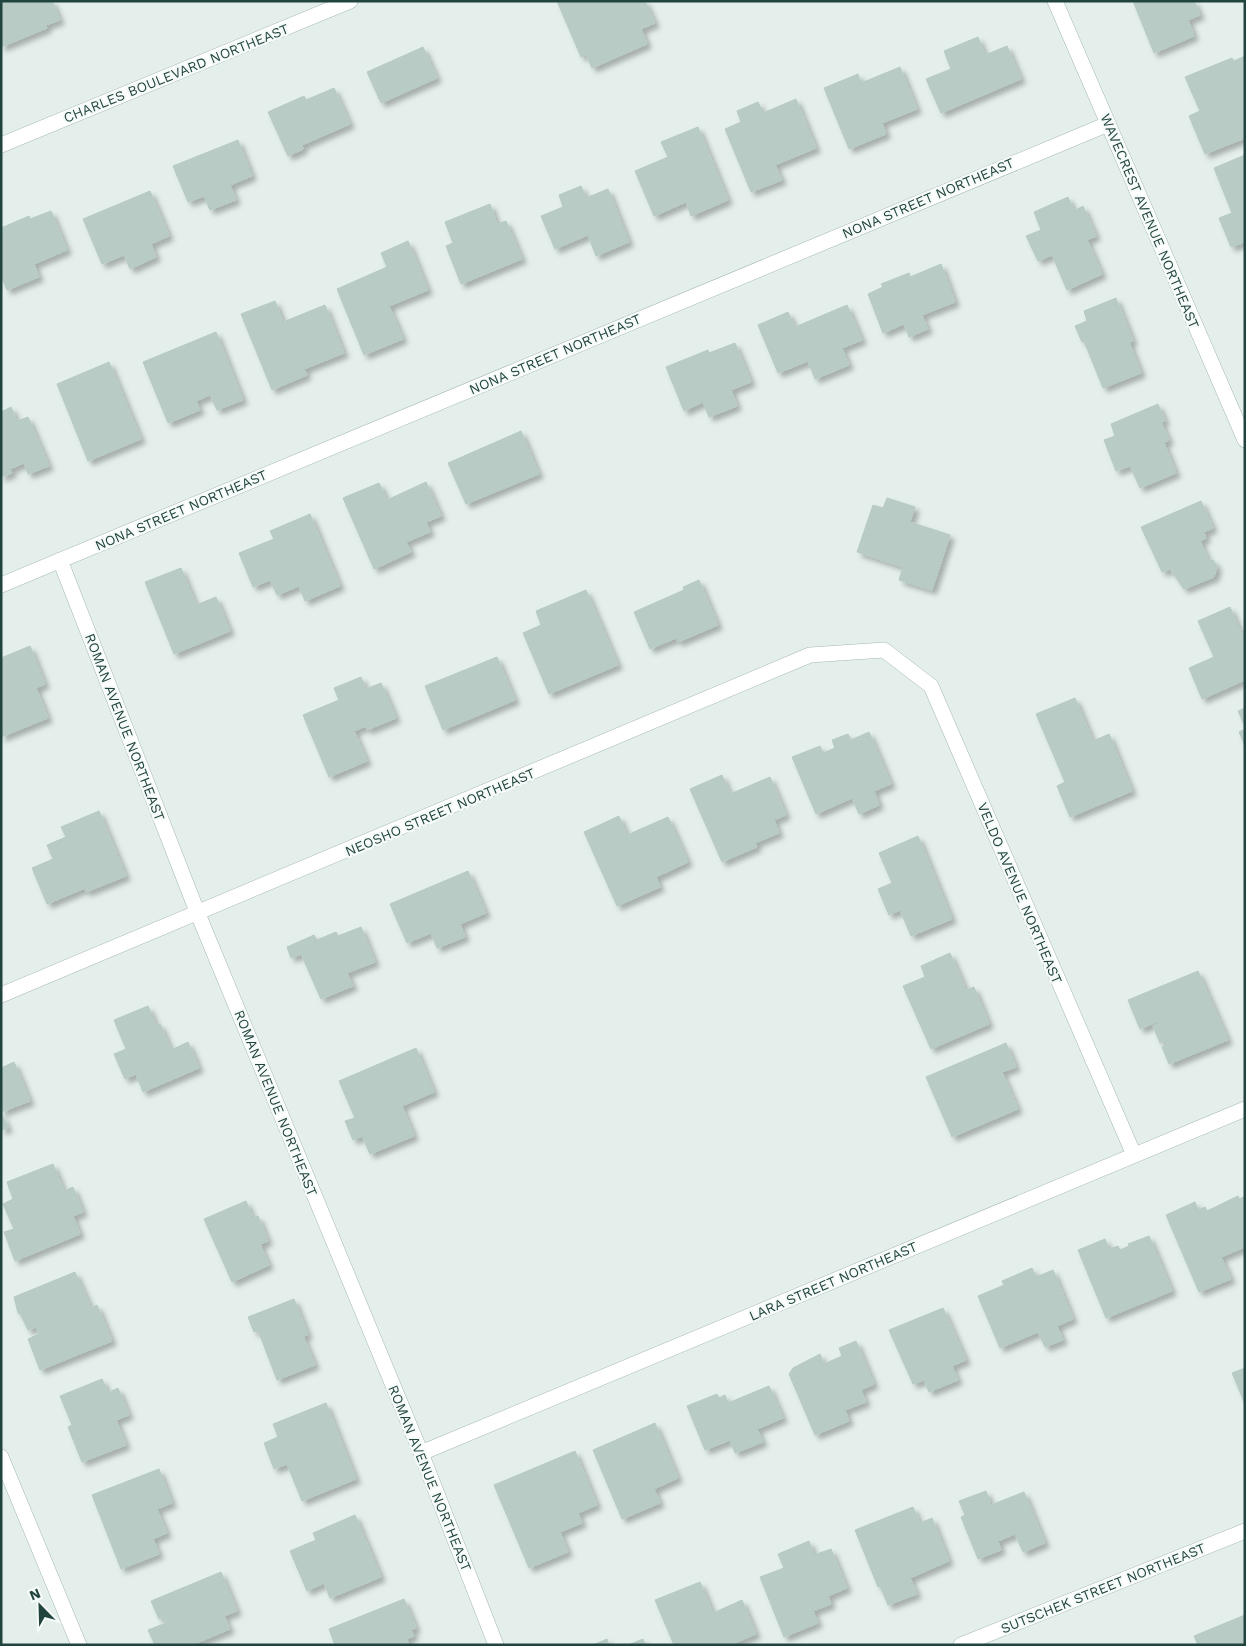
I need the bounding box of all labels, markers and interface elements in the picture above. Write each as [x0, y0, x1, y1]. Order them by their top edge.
street label: CHARLES BOULEVARD NORTHEAST [61, 20, 291, 126]
street label: WAVECREST AVENUE NORTHEAST [1097, 111, 1203, 331]
street label: NONA STREET NORTHEAST [840, 154, 1017, 242]
street label: NONA STREET NORTHEAST [467, 310, 644, 398]
street label: NONA STREET NORTHEAST [93, 466, 270, 554]
street label: ROMAN AVENUE NORTHEAST [82, 631, 168, 823]
street label: NEOSHO STREET NORTHEAST [343, 764, 538, 859]
street label: VELDO AVENUE NORTHEAST [975, 800, 1066, 986]
street label: ROMAN AVENUE NORTHEAST [231, 1008, 321, 1199]
street label: LARA STREET NORTHEAST [747, 1238, 920, 1324]
street label: ROMAN AVENUE NORTHEAST [385, 1383, 475, 1574]
street label: SUTSCHEK STREET NORTHEAST [998, 1539, 1208, 1636]
north arrow [15, 1581, 65, 1631]
text: N [27, 1585, 43, 1603]

